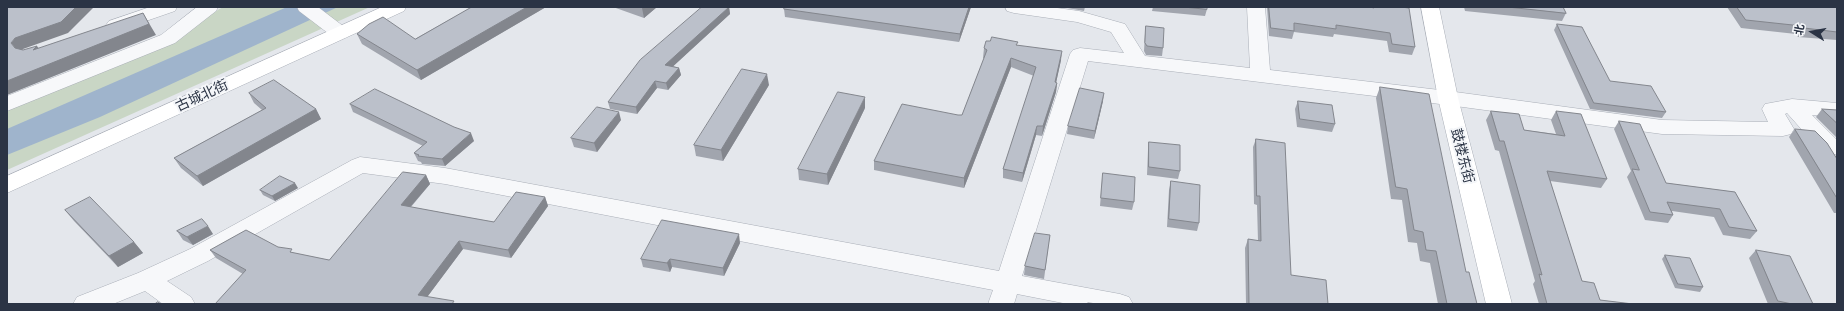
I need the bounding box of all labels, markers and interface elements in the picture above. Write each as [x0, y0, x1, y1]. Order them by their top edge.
north arrow [1792, 12, 1832, 52]
text: 北 [1792, 23, 1807, 36]
street label: 古城北街 [173, 77, 231, 115]
street label: 鼓楼东街 [1447, 127, 1477, 185]

